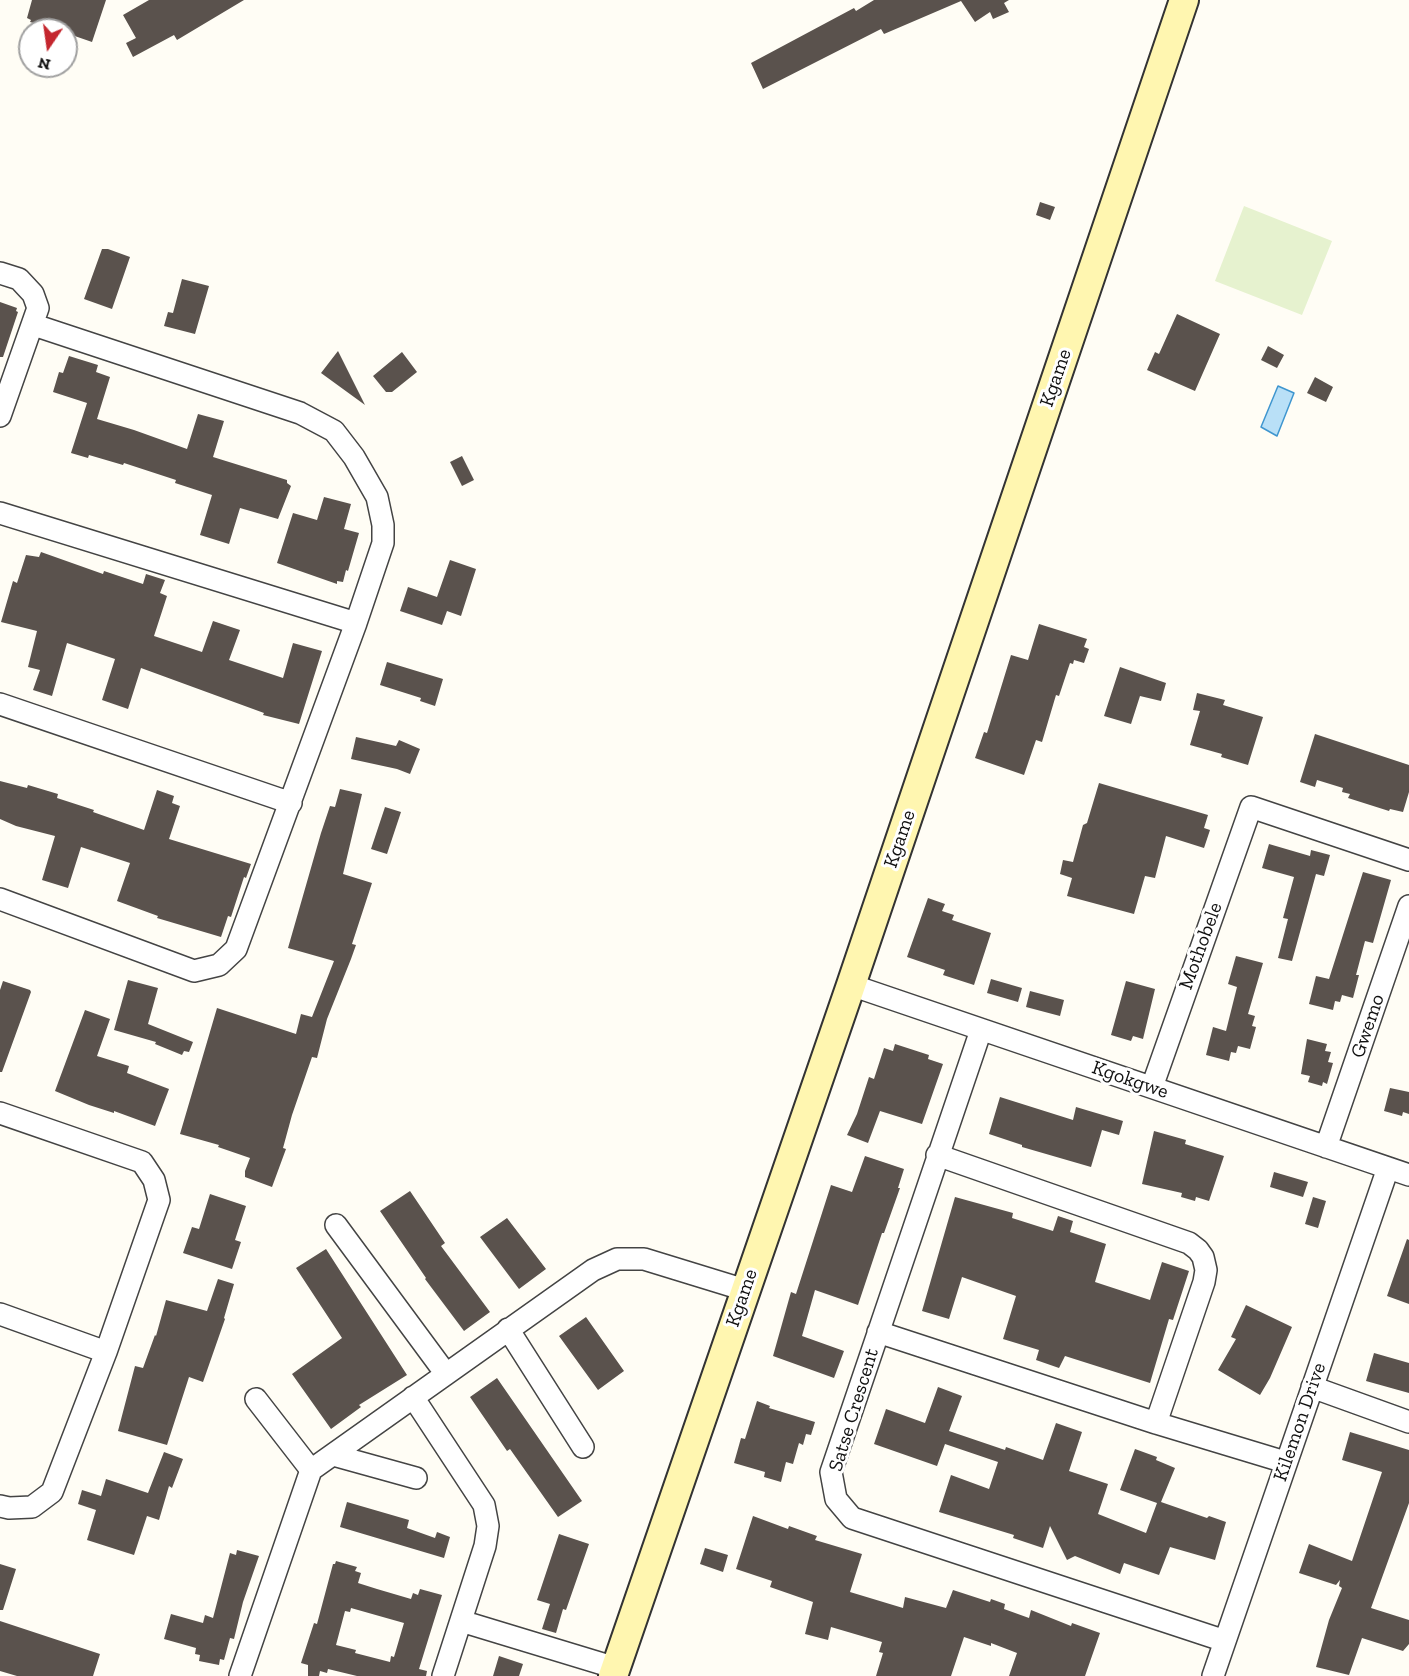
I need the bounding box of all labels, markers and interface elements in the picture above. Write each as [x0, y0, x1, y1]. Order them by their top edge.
north arrow [18, 18, 78, 78]
text: N [36, 53, 52, 75]
street label: Kgame [1035, 346, 1077, 410]
street label: Kgame [879, 807, 921, 871]
street label: Mothobele [1174, 899, 1228, 993]
street label: Gwemo [1346, 991, 1390, 1061]
street label: Kgokgwe [1089, 1056, 1171, 1104]
street label: Kgame [721, 1266, 763, 1330]
street label: Satse Crescent [824, 1346, 884, 1474]
street label: Kilemon Drive [1269, 1360, 1331, 1484]

